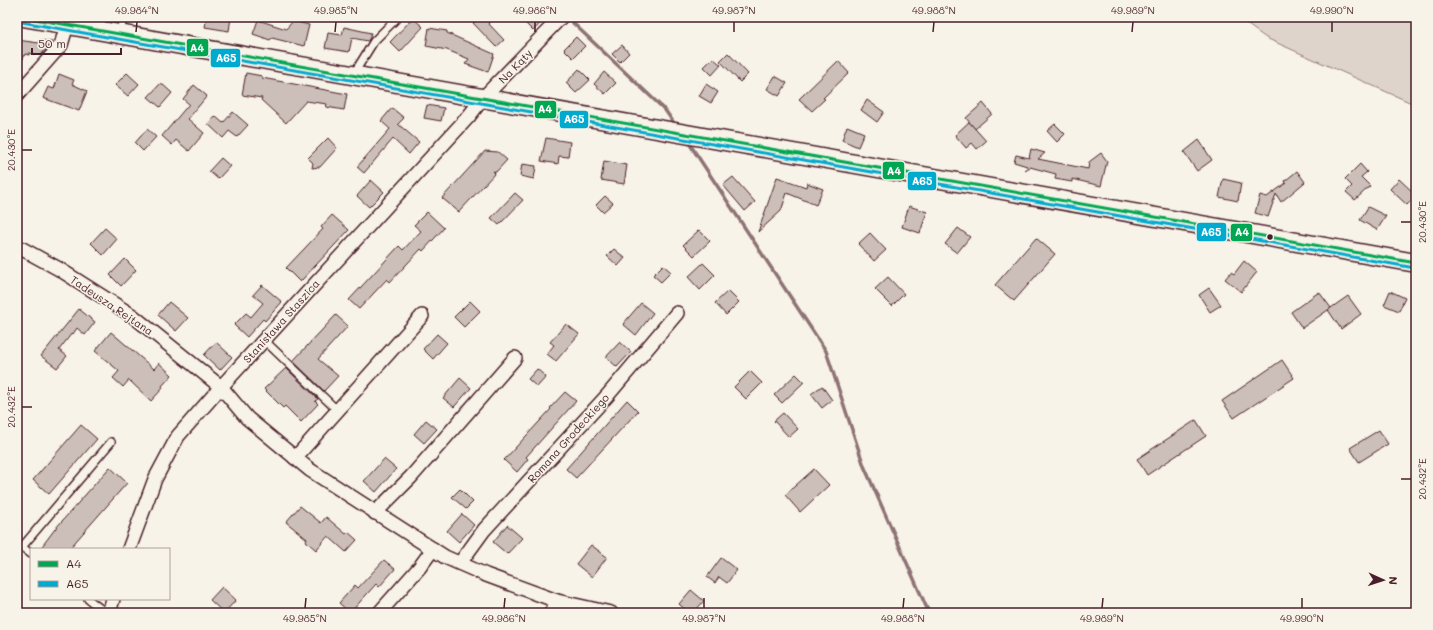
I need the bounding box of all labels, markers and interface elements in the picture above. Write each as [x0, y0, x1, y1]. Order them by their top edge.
text: 49.984°N [115, 3, 159, 17]
text: 49.985°N [314, 3, 358, 17]
text: 49.986°N [513, 3, 557, 17]
text: 49.987°N [712, 3, 756, 17]
text: 49.988°N [912, 3, 956, 17]
text: 49.989°N [1111, 3, 1155, 17]
text: 49.990°N [1310, 3, 1354, 17]
scale bar [32, 30, 121, 56]
text: 50 m [38, 35, 66, 51]
line badge: A4 [186, 38, 209, 57]
text: A4 [190, 40, 204, 55]
street label: Na Kąty [495, 45, 535, 87]
line badge: A65 [210, 48, 241, 68]
text: A65 [216, 50, 237, 65]
line badge: A4 [534, 100, 557, 119]
text: A4 [538, 101, 552, 116]
line badge: A65 [559, 110, 589, 129]
text: A65 [564, 111, 585, 126]
text: 20.430°E [4, 129, 18, 171]
line badge: A4 [882, 161, 905, 180]
text: A4 [887, 163, 901, 178]
line badge: A65 [907, 171, 937, 191]
text: A65 [912, 173, 933, 188]
text: 20.430°E [1415, 201, 1429, 243]
line badge: A65 [1196, 222, 1227, 242]
line badge: A4 [1230, 223, 1253, 242]
text: A65 [1201, 224, 1222, 239]
text: A4 [1235, 224, 1249, 239]
unlabelled marker [1265, 232, 1275, 242]
street label: Tadeusza Rejtana [68, 272, 156, 338]
street label: Stanisława Staszica [239, 276, 323, 366]
text: 20.432°E [4, 386, 18, 428]
street label: Romana Grodeckiego [524, 390, 612, 486]
text: 20.432°E [1415, 458, 1429, 500]
legend [30, 548, 170, 600]
text: A4 [66, 555, 81, 571]
north arrow [1363, 560, 1403, 600]
text: A65 [66, 575, 89, 591]
text: N [1386, 576, 1401, 585]
text: 49.985°N [283, 611, 327, 625]
text: 49.986°N [482, 611, 526, 625]
text: 49.987°N [682, 611, 726, 625]
text: 49.988°N [881, 611, 925, 625]
text: 49.989°N [1080, 611, 1124, 625]
text: 49.990°N [1280, 611, 1324, 625]

